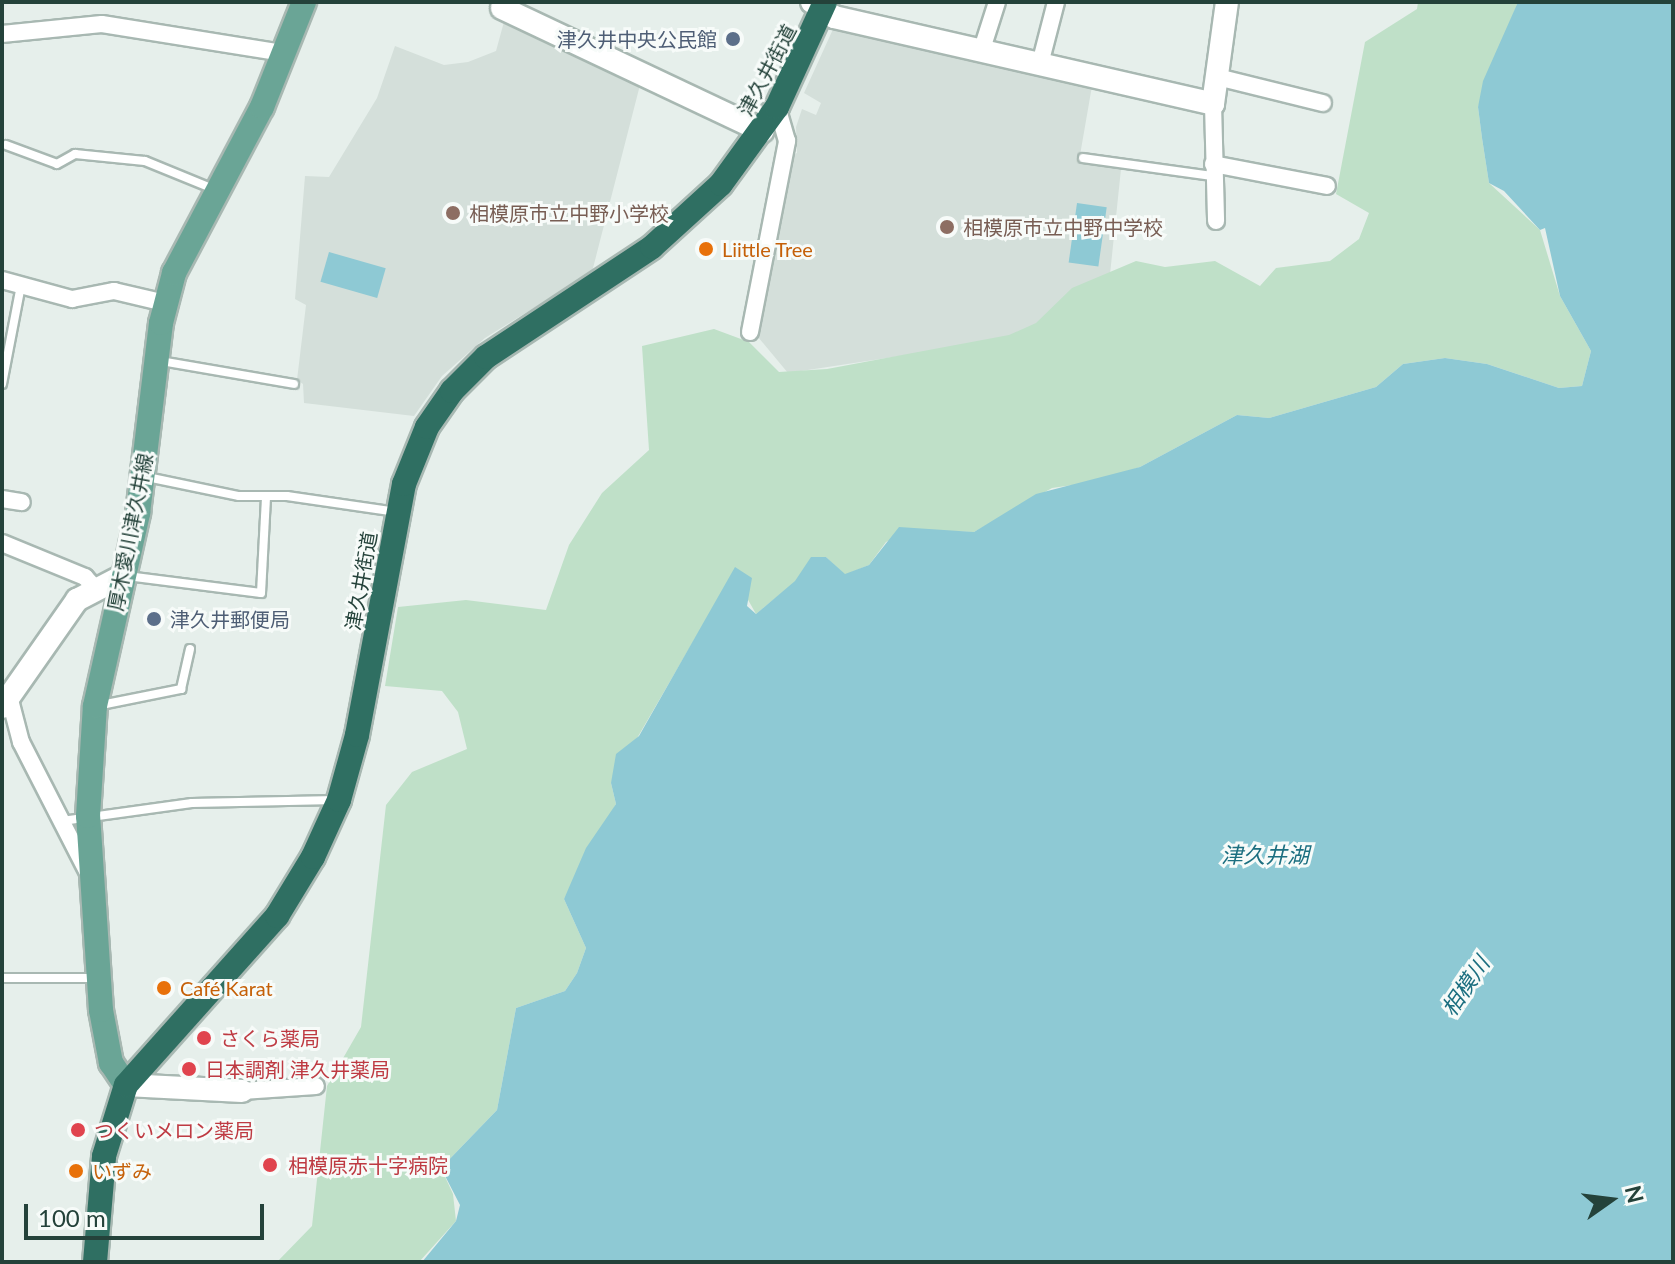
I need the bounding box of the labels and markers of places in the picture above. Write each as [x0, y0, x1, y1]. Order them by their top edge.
place label: 津久井中央公民館 [557, 27, 717, 51]
marker: 津久井中央公民館 [724, 30, 742, 48]
place label: 相模原市立中野小学校 [469, 201, 669, 225]
marker: 相模原市立中野小学校 [444, 204, 462, 222]
place label: 相模原市立中野中学校 [963, 215, 1163, 239]
marker: 相模原市立中野中学校 [938, 218, 956, 236]
place label: Liittle Tree [722, 237, 814, 261]
marker: Liittle Tree [697, 240, 715, 258]
place label: 津久井郵便局 [170, 607, 290, 631]
marker: 津久井郵便局 [145, 610, 163, 628]
place label: Café Karat [180, 976, 273, 1000]
marker: Café Karat [155, 979, 173, 997]
place label: さくら薬局 [220, 1026, 320, 1050]
marker: さくら薬局 [195, 1029, 213, 1047]
place label: 日本調剤 津久井薬局 [205, 1057, 390, 1081]
marker: 日本調剤 津久井薬局 [180, 1060, 198, 1078]
place label: つくいメロン薬局 [94, 1118, 254, 1142]
marker: つくいメロン薬局 [69, 1121, 87, 1139]
place label: 相模原赤十字病院 [288, 1153, 448, 1177]
marker: 相模原赤十字病院 [259, 1154, 281, 1176]
place label: いずみ [92, 1159, 152, 1183]
marker: いずみ [67, 1162, 85, 1180]

